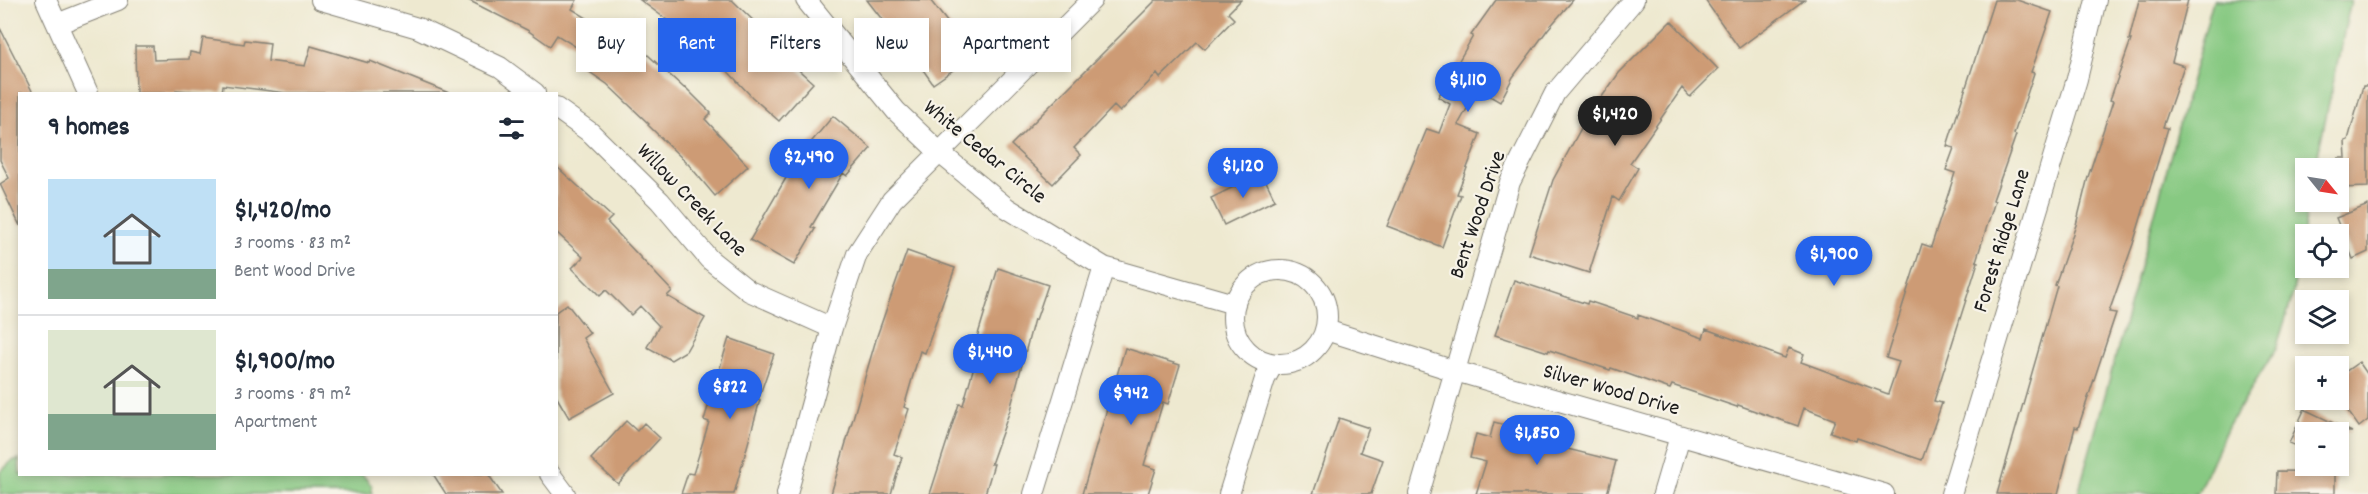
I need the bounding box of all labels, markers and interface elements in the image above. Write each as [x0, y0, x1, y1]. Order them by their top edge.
chip: Buy [576, 18, 646, 72]
chip: Rent [658, 18, 736, 72]
chip: Filters [748, 18, 842, 72]
chip: New [854, 18, 929, 72]
chip: Apartment [941, 18, 1071, 72]
pin: $1,110 [1419, 62, 1517, 113]
text: $1,110 [1449, 67, 1487, 95]
street label: White Cedar Circle [916, 94, 1052, 212]
pin: $1,420 [1566, 96, 1664, 147]
text: $1,420 [1592, 101, 1638, 129]
text: 9 homes [48, 110, 130, 147]
icon: filters [495, 112, 528, 145]
street label: Willow Creek Lane [629, 137, 753, 265]
pin: $2,490 [760, 139, 858, 190]
text: $2,490 [783, 144, 835, 172]
street label: Bent Wood Drive [1443, 147, 1515, 283]
pin: $1,120 [1194, 148, 1292, 199]
text: $1,120 [1222, 153, 1264, 181]
north arrow [2295, 158, 2349, 212]
map controls [2295, 158, 2349, 476]
street label: Forest Ridge Lane [1966, 165, 2040, 317]
text: $1,420/mo [234, 193, 331, 230]
icon: home [96, 203, 168, 275]
button: locate [2295, 224, 2349, 278]
text: 3 rooms · 83 m² [234, 230, 351, 258]
pin: $1,900 [1785, 236, 1883, 287]
text: $1,900 [1809, 241, 1859, 269]
text: Bent Wood Drive [234, 258, 355, 286]
button: layers [2295, 290, 2349, 344]
pin: $1,440 [941, 334, 1039, 385]
text: $1,440 [967, 339, 1013, 367]
text: $1,900/mo [234, 344, 335, 381]
icon: home [96, 354, 168, 426]
button: + [2295, 356, 2349, 410]
street label: Silver Wood Drive [1539, 357, 1683, 425]
pin: $822 [694, 369, 766, 420]
text: $822 [712, 374, 748, 402]
pin: $942 [1095, 375, 1167, 426]
text: $942 [1113, 380, 1149, 408]
text: 3 rooms · 89 m² [234, 381, 351, 409]
text: Apartment [234, 409, 317, 437]
pin: $1,850 [1488, 415, 1586, 466]
text: $1,850 [1514, 420, 1560, 448]
button: − [2295, 422, 2349, 476]

